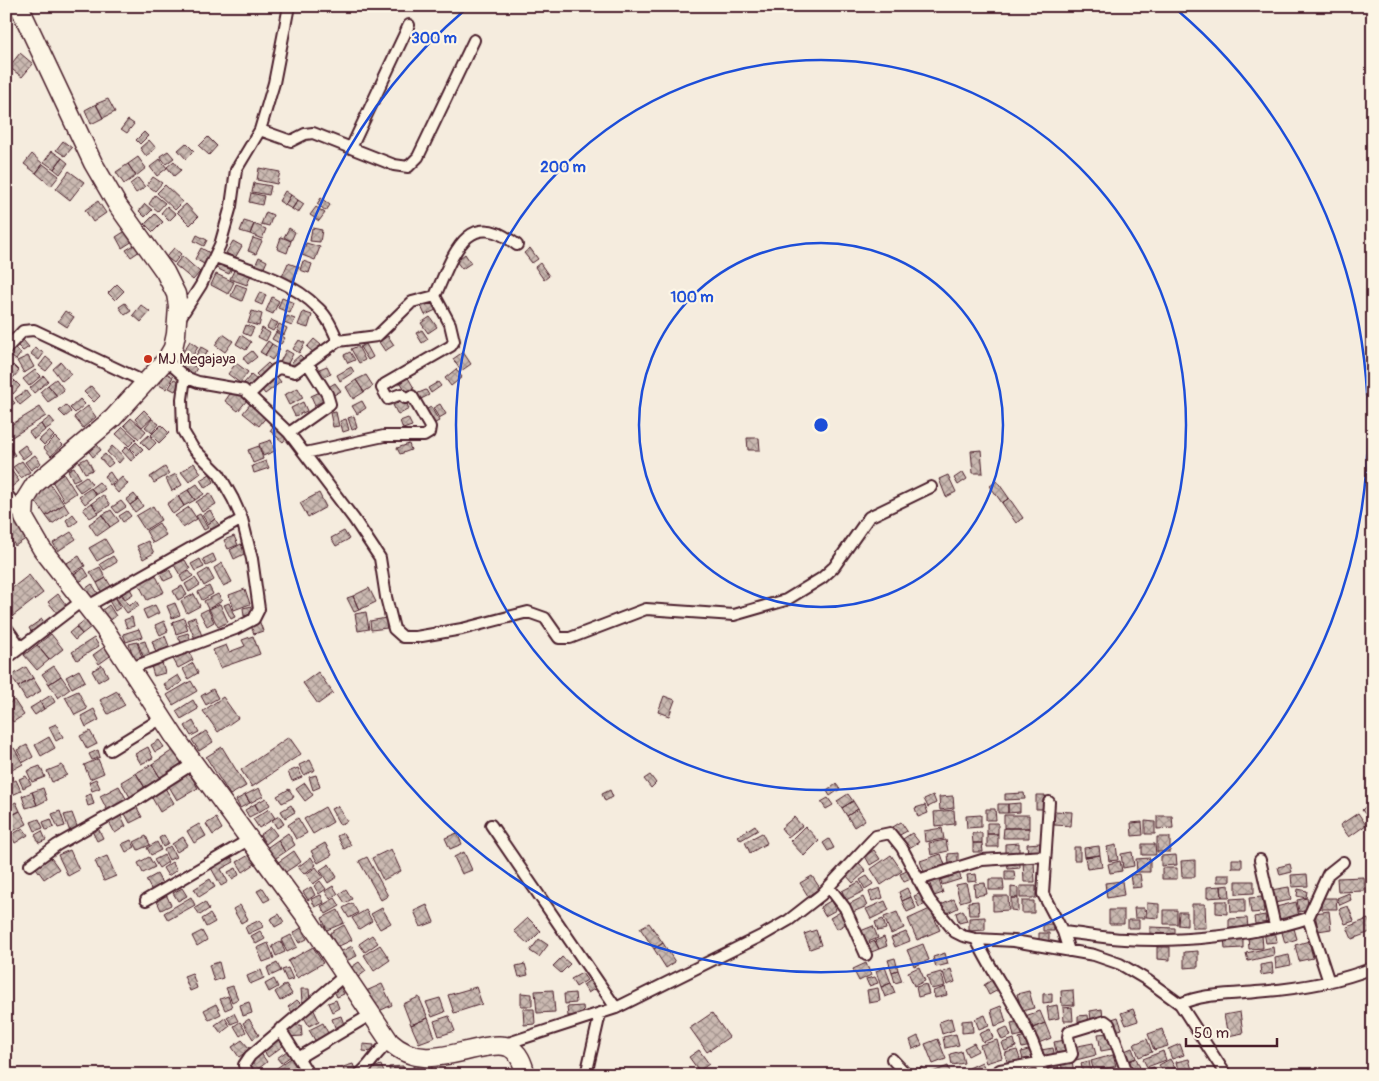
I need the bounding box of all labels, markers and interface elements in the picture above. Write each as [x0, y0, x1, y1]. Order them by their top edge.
text: 300 m [411, 29, 457, 48]
text: 200 m [540, 158, 586, 177]
text: 100 m [671, 288, 713, 307]
place label: MJ Megajaya [158, 350, 236, 369]
marker: MJ Megajaya [142, 353, 154, 365]
centre of rings [812, 416, 830, 434]
scale bar [1186, 1016, 1278, 1048]
text: 50 m [1194, 1024, 1229, 1043]

